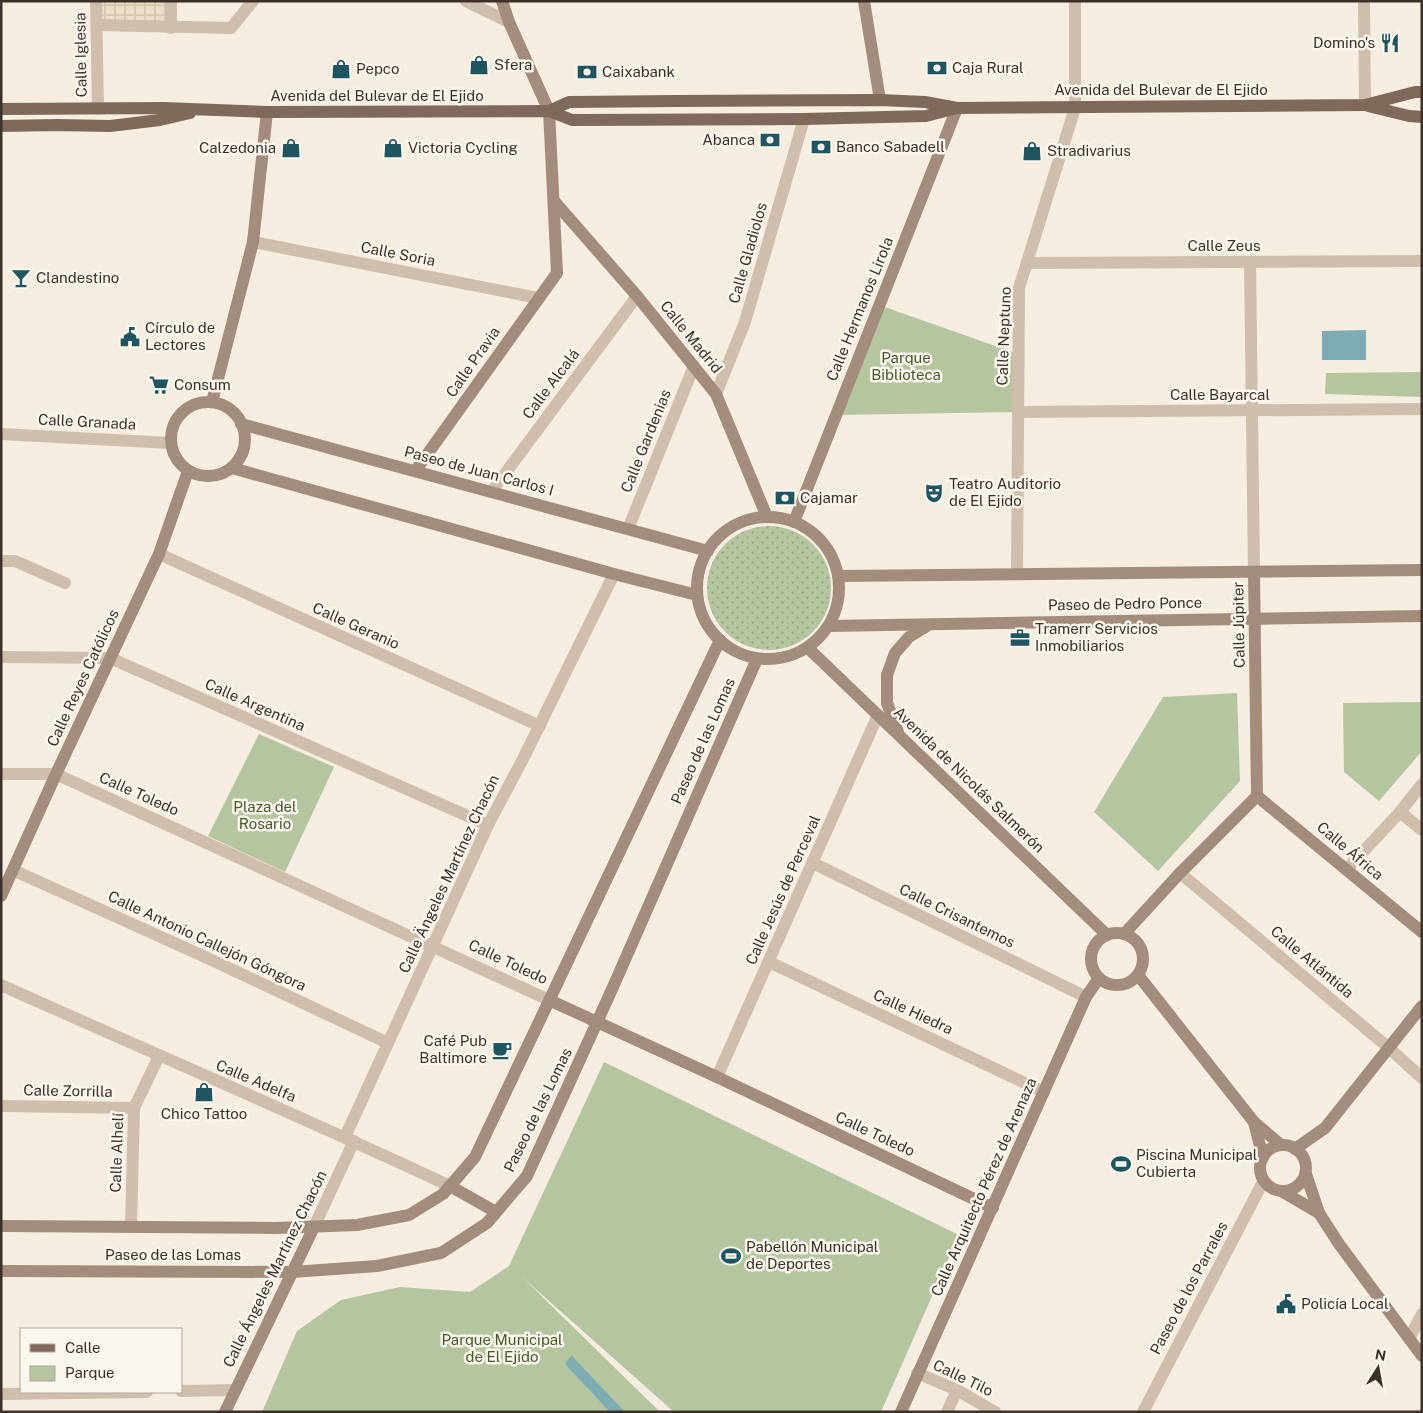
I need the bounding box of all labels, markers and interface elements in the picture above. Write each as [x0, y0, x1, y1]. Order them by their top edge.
street label: Calle Iglesia [71, 12, 90, 98]
restaurant icon: Domino's [1379, 32, 1401, 54]
place label: Domino's [1313, 34, 1375, 51]
shop icon: Sfera [468, 54, 490, 76]
place label: Sfera [494, 56, 532, 73]
bank icon: Caja Rural [926, 57, 948, 79]
shop icon: Pepco [330, 58, 352, 80]
place label: Caja Rural [952, 59, 1024, 76]
place label: Pepco [356, 60, 399, 77]
bank icon: Caixabank [576, 61, 598, 83]
place label: Caixabank [602, 63, 675, 80]
street label: Avenida del Bulevar de El Ejido [1054, 81, 1268, 98]
street label: Avenida del Bulevar de El Ejido [270, 87, 484, 104]
bank icon: Abanca [759, 129, 781, 151]
place label: Abanca [702, 131, 755, 148]
bank icon: Banco Sabadell [810, 136, 832, 158]
shop icon: Calzedonia [280, 137, 302, 159]
shop icon: Victoria Cycling [382, 137, 404, 159]
place label: Banco Sabadell [836, 138, 945, 155]
place label: Calzedonia [199, 139, 276, 156]
place label: Victoria Cycling [408, 139, 518, 156]
shop icon: Stradivarius [1021, 140, 1043, 162]
place label: Stradivarius [1047, 142, 1131, 159]
street label: Calle Gladiolos [725, 200, 770, 305]
street label: Calle Hermanos Lirola [823, 234, 896, 383]
street label: Calle Zeus [1187, 237, 1261, 254]
street label: Calle Soria [359, 238, 437, 269]
bar icon: Clandestino [10, 267, 32, 289]
place label: Clandestino [36, 269, 119, 286]
street label: Calle Neptuno [993, 286, 1014, 386]
street label: Calle Madrid [657, 297, 726, 376]
place label: Círculo de Lectores [145, 319, 215, 353]
street label: Calle Pravia [442, 323, 503, 400]
public building icon: Círculo de Lectores [119, 326, 141, 348]
street label: Calle Alcalá [519, 345, 582, 422]
park label: Parque Biblioteca [871, 349, 941, 383]
supermarket icon: Consum [148, 374, 170, 396]
place label: Consum [174, 376, 231, 393]
street label: Calle Bayarcal [1170, 386, 1270, 403]
street label: Calle Gardenias [617, 387, 674, 495]
street label: Calle Granada [38, 410, 136, 433]
street label: Paseo de Juan Carlos I [403, 442, 556, 499]
place label: Teatro Auditorio de El Ejido [949, 475, 1061, 509]
theatre icon: Teatro Auditorio de El Ejido [923, 482, 945, 504]
bank icon: Cajamar [774, 487, 796, 509]
place label: Cajamar [800, 489, 858, 506]
street label: Calle Júpiter [1229, 582, 1248, 668]
street label: Paseo de Pedro Ponce [1048, 594, 1202, 613]
street label: Calle Geranio [310, 599, 402, 652]
street label: Calle Reyes Católicos [43, 606, 122, 749]
place label: Tramerr Servicios Inmobiliarios [1035, 620, 1158, 654]
office icon: Tramerr Servicios Inmobiliarios [1009, 627, 1031, 649]
street label: Calle Argentina [203, 675, 308, 734]
street label: Paseo de las Lomas [667, 675, 738, 806]
street label: Avenida de Nicolás Salmerón [891, 703, 1048, 856]
street label: Calle Toledo [97, 768, 182, 819]
street label: Calle Ängeles Martínez Chacón [394, 772, 502, 976]
park label: Plaza del Rosario [233, 798, 297, 832]
street label: Calle Jesús de Perceval [742, 812, 823, 967]
street label: Calle África [1314, 818, 1387, 883]
street label: Calle Crisantemos [897, 880, 1018, 951]
street label: Calle Antonio Callejón Góngora [106, 887, 309, 994]
street label: Calle Atlántida [1268, 922, 1357, 1001]
street label: Calle Toledo [466, 936, 551, 987]
street label: Calle Hiedra [871, 986, 956, 1037]
place label: Café Pub Baltimore [419, 1032, 487, 1066]
cafe icon: Café Pub Baltimore [491, 1039, 513, 1061]
street label: Paseo de las Lomas [500, 1045, 575, 1175]
street label: Calle Adelfa [214, 1056, 299, 1105]
street label: Calle Arquitecto Pérez de Arenaza [927, 1075, 1040, 1299]
street label: Calle Zorrilla [23, 1081, 113, 1100]
shop icon: Chico Tattoo [193, 1081, 215, 1103]
place label: Chico Tattoo [161, 1105, 247, 1122]
street label: Calle Toledo [833, 1108, 918, 1159]
street label: Calle Alhelí [107, 1113, 126, 1193]
place label: Piscina Municipal Cubierta [1136, 1146, 1257, 1180]
sports icon: Piscina Municipal Cubierta [1110, 1153, 1132, 1175]
street label: Calle Ángeles Martínez Chacón [219, 1168, 330, 1370]
street label: Paseo de los Parrales [1146, 1218, 1231, 1357]
place label: Pabellón Municipal de Deportes [746, 1238, 878, 1272]
sports icon: Pabellón Municipal de Deportes [720, 1245, 742, 1267]
street label: Paseo de las Lomas [105, 1246, 241, 1263]
public building icon: Policía Local [1275, 1293, 1297, 1315]
place label: Policía Local [1301, 1295, 1388, 1312]
legend [20, 1328, 182, 1393]
park label: Parque Municipal de El Ejido [441, 1331, 563, 1365]
text: Calle [65, 1339, 101, 1356]
north arrow [1353, 1343, 1403, 1393]
text: N [1374, 1346, 1387, 1364]
street label: Calle Tilo [931, 1356, 996, 1399]
text: Parque [65, 1364, 115, 1381]

